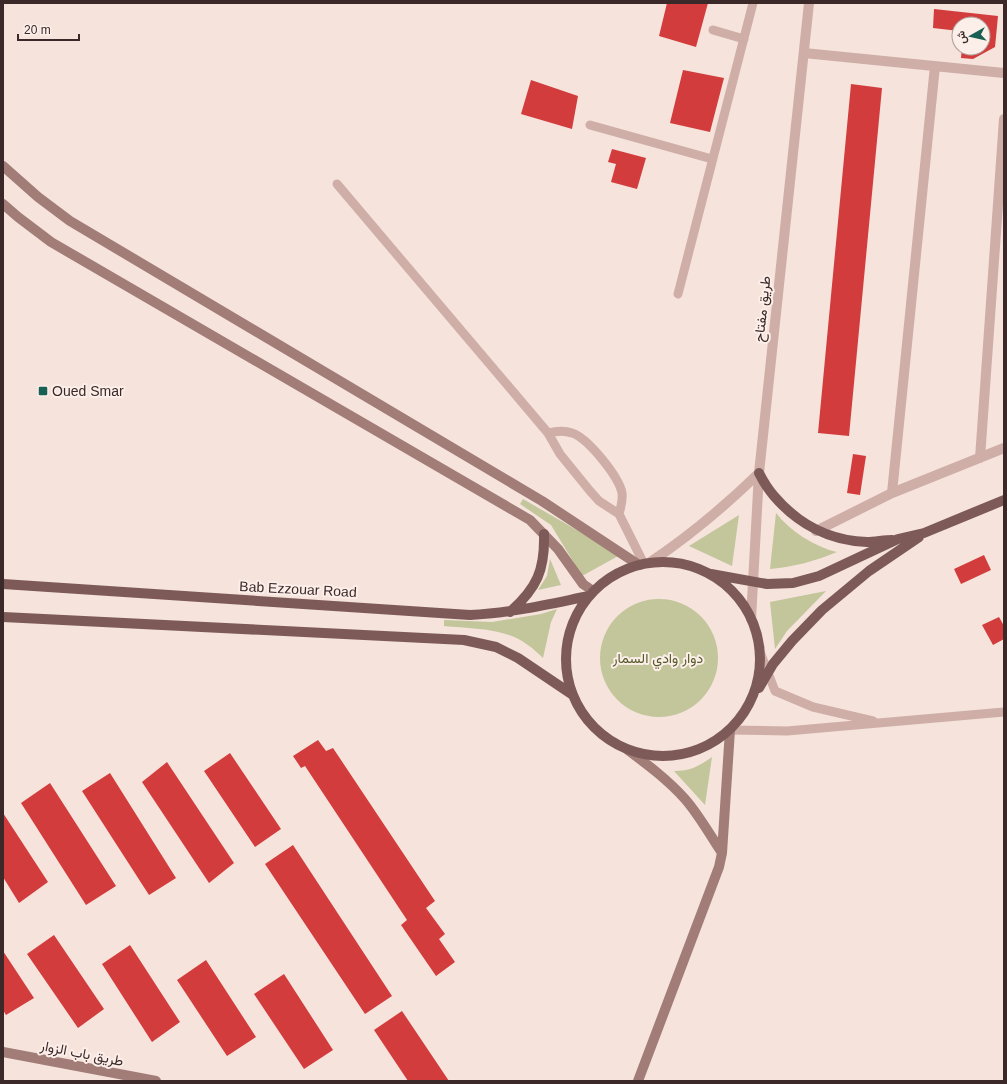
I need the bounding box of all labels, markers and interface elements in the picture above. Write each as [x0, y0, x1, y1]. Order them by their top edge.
scale bar [18, 16, 79, 42]
north arrow [951, 16, 991, 56]
text: 20 m [24, 23, 51, 37]
text: ش [954, 30, 969, 45]
street label: طريق مفتاح [751, 275, 776, 343]
place label: Oued Smar [52, 383, 124, 399]
marker: Oued Smar [37, 385, 49, 397]
street label: Bab Ezzouar Road [239, 578, 357, 600]
park label: دوار وادي السمار [612, 650, 703, 670]
street label: طريق باب الزوار [38, 1037, 125, 1070]

